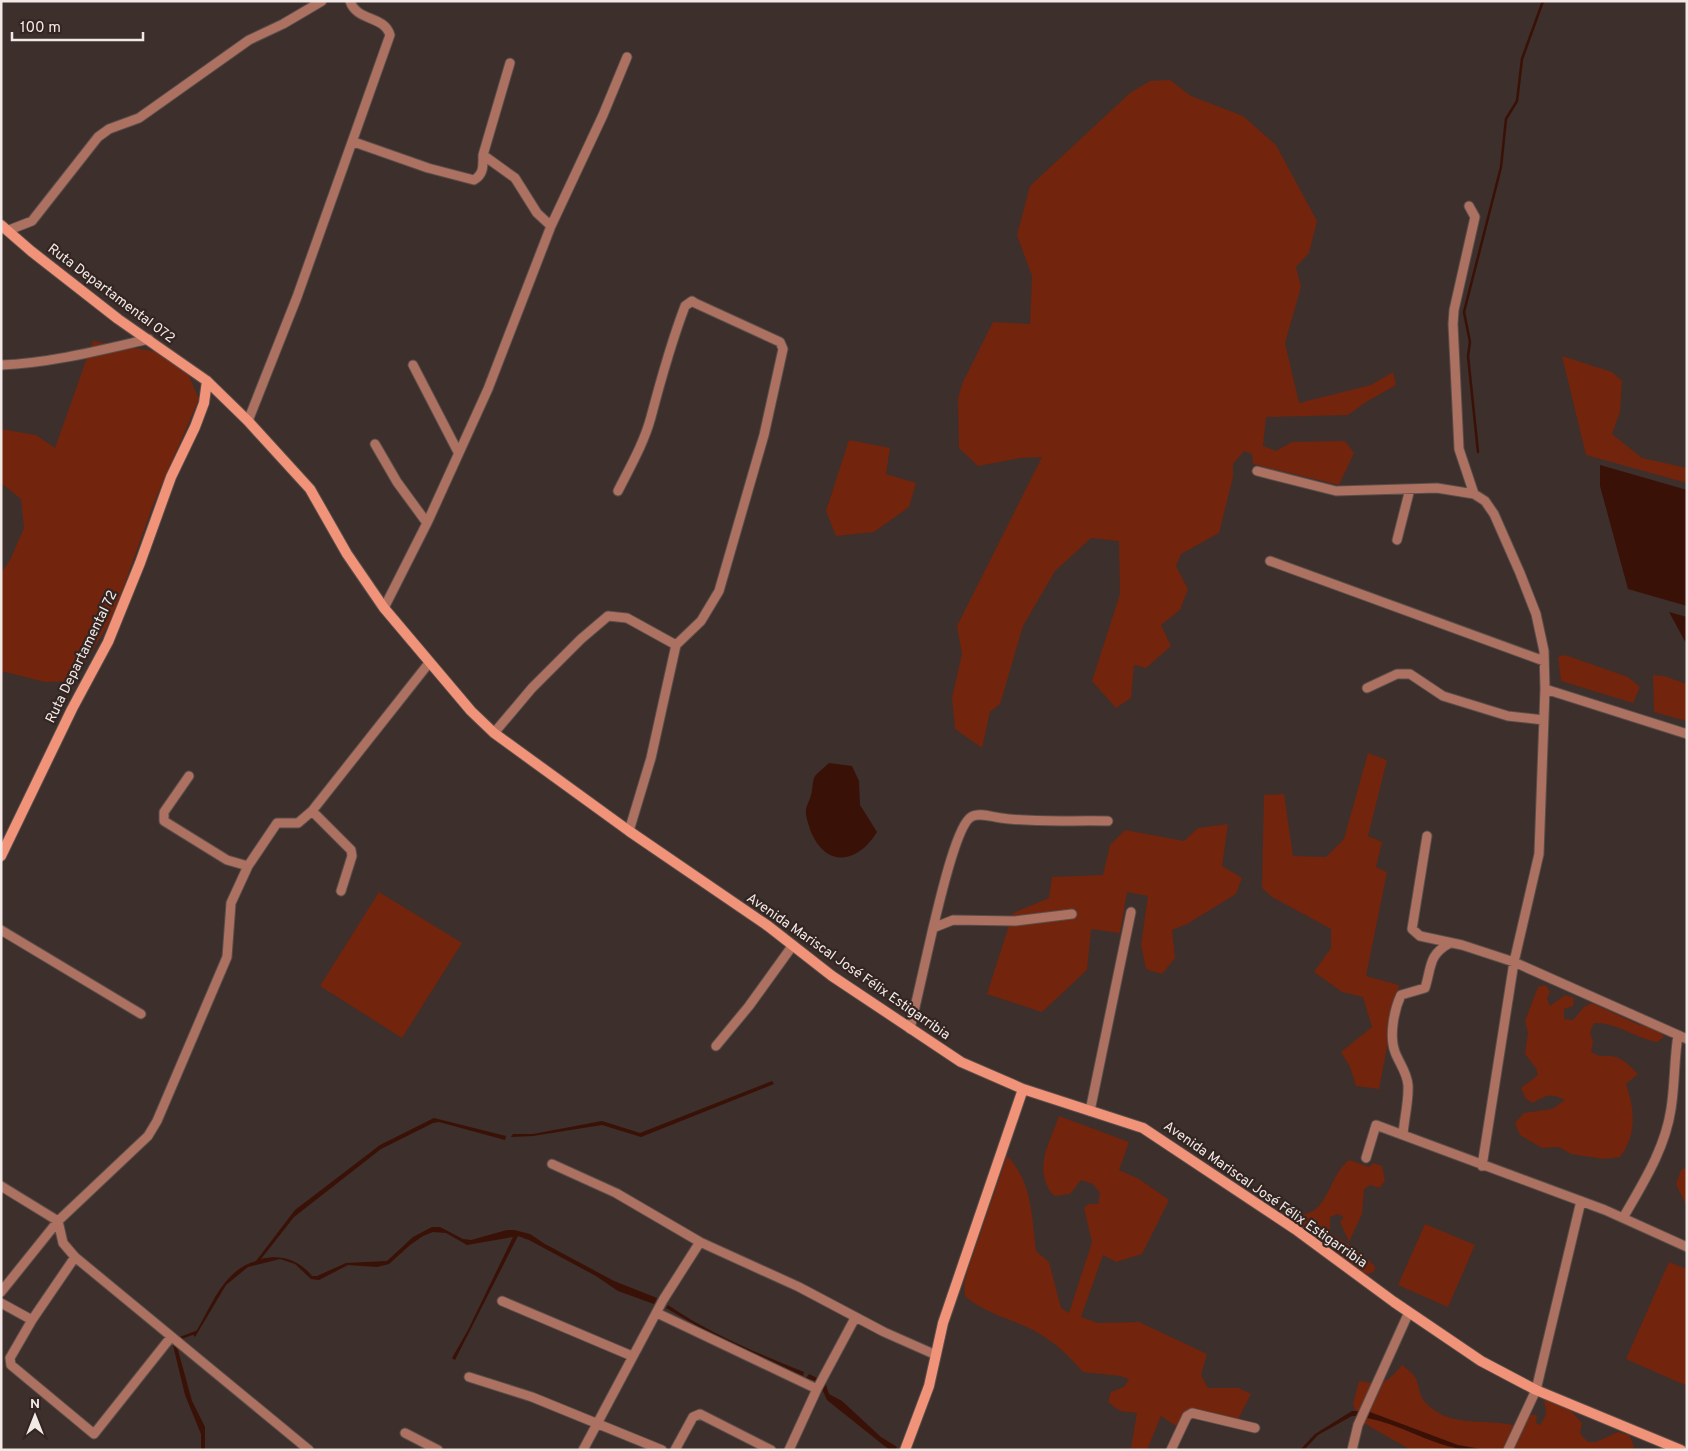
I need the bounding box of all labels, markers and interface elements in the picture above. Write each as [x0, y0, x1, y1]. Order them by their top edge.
scale bar [12, 10, 144, 42]
text: 100 m [20, 19, 61, 38]
street label: Ruta Departamental 072 [44, 241, 178, 347]
street label: Ruta Departamental 72 [42, 588, 122, 726]
street label: Avenida Mariscal José Félix Estigarribia [743, 890, 953, 1044]
street label: Avenida Mariscal José Félix Estigarribia [1160, 1118, 1370, 1272]
north arrow [10, 1391, 60, 1441]
text: N [30, 1396, 40, 1413]

